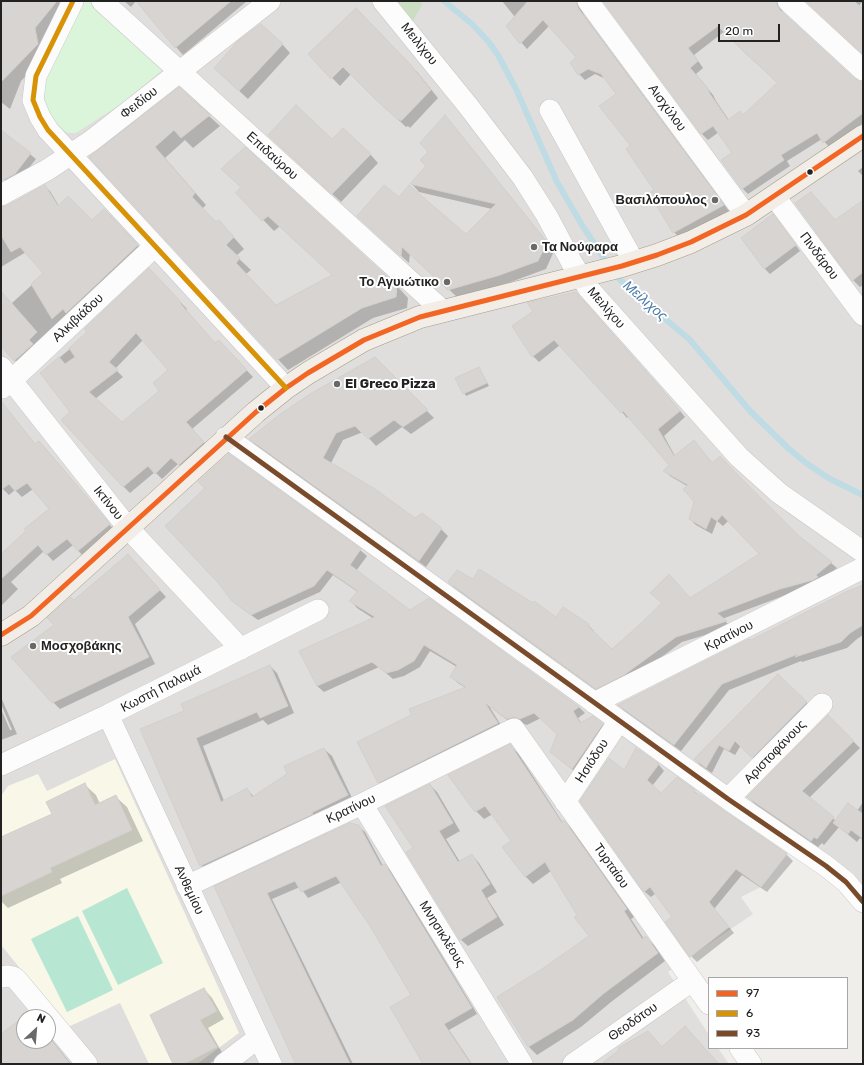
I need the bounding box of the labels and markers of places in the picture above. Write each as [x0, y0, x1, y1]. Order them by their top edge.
unlabelled marker [805, 167, 815, 177]
place label: Βασιλόπουλος [616, 192, 707, 208]
marker: Βασιλόπουλος [710, 195, 720, 205]
place label: Τα Νούφαρα [542, 239, 618, 255]
marker: Τα Νούφαρα [529, 242, 539, 252]
place label: Το Αγυιώτικο [359, 274, 439, 290]
marker: Το Αγυιώτικο [442, 277, 452, 287]
place label: El Greco Pizza [345, 376, 436, 392]
marker: El Greco Pizza [332, 379, 342, 389]
unlabelled marker [256, 403, 266, 413]
place label: Μοσχοβάκης [41, 638, 121, 654]
marker: Μοσχοβάκης [28, 641, 38, 651]

